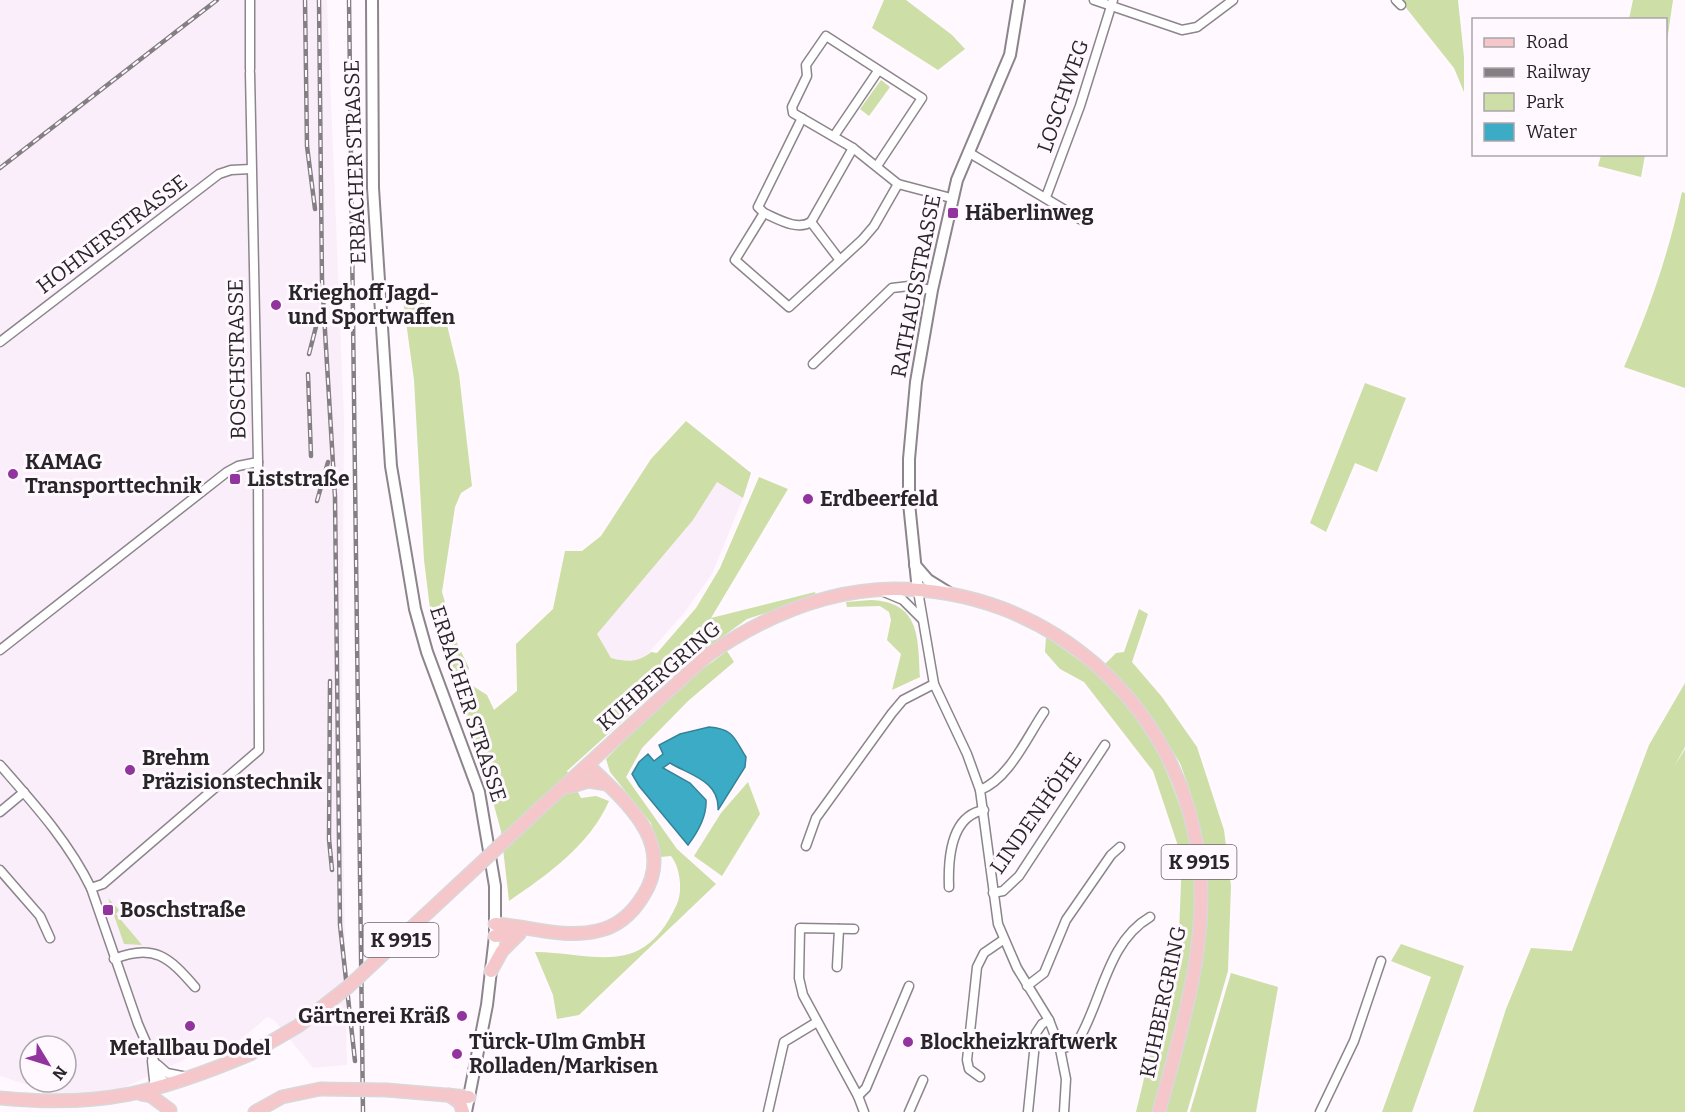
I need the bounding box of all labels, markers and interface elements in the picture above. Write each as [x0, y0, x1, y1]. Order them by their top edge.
legend [1472, 18, 1667, 156]
text: Road [1526, 31, 1569, 53]
street label: LOSCHWEG [1032, 36, 1094, 156]
street label: ERBACHER STRASSE [338, 59, 372, 265]
text: Railway [1526, 61, 1591, 83]
text: Park [1526, 91, 1565, 113]
text: Water [1526, 121, 1577, 143]
street label: HOHNERSTRASSE [31, 169, 193, 299]
street label: RATHAUSSTRASSE [885, 192, 947, 380]
place label: Häberlinweg [965, 200, 1093, 226]
marker: Häberlinweg [946, 206, 960, 220]
street label: BOSCHSTRASSE [223, 278, 251, 440]
place label: Krieghoff Jagd- und Sportwaffen [288, 280, 456, 330]
marker: Krieghoff Jagd- und Sportwaffen [269, 298, 283, 312]
place label: KAMAG Transporttechnik [25, 449, 202, 499]
place label: Liststraße [247, 466, 349, 492]
marker: KAMAG Transporttechnik [6, 467, 20, 481]
marker: Liststraße [228, 472, 242, 486]
place label: Erdbeerfeld [820, 486, 939, 512]
marker: Erdbeerfeld [801, 492, 815, 506]
street label: ERBACHER STRASSE [424, 603, 512, 805]
street label: KUHBERGRING [592, 616, 726, 736]
place label: Brehm Präzisionstechnik [142, 745, 323, 795]
street label: LINDENHÖHE [984, 747, 1088, 879]
marker: Brehm Präzisionstechnik [123, 763, 137, 777]
road number: K 9915 [1162, 845, 1236, 879]
place label: Boschstraße [120, 897, 246, 923]
marker: Boschstraße [101, 903, 115, 917]
road number: K 9915 [364, 923, 438, 957]
street label: KUHBERGRING [1134, 924, 1192, 1080]
place label: Gärtnerei Kräß [298, 1003, 450, 1029]
marker: Gärtnerei Kräß [455, 1009, 469, 1023]
marker: Metallbau Dodel [183, 1019, 197, 1033]
place label: Türck-Ulm GmbH Rolladen/Markisen [469, 1029, 658, 1079]
place label: Blockheizkraftwerk [920, 1029, 1118, 1055]
north arrow [18, 1034, 78, 1094]
place label: Metallbau Dodel [109, 1035, 271, 1061]
marker: Blockheizkraftwerk [901, 1035, 915, 1049]
marker: Türck-Ulm GmbH Rolladen/Markisen [450, 1047, 464, 1061]
text: N [48, 1062, 71, 1084]

